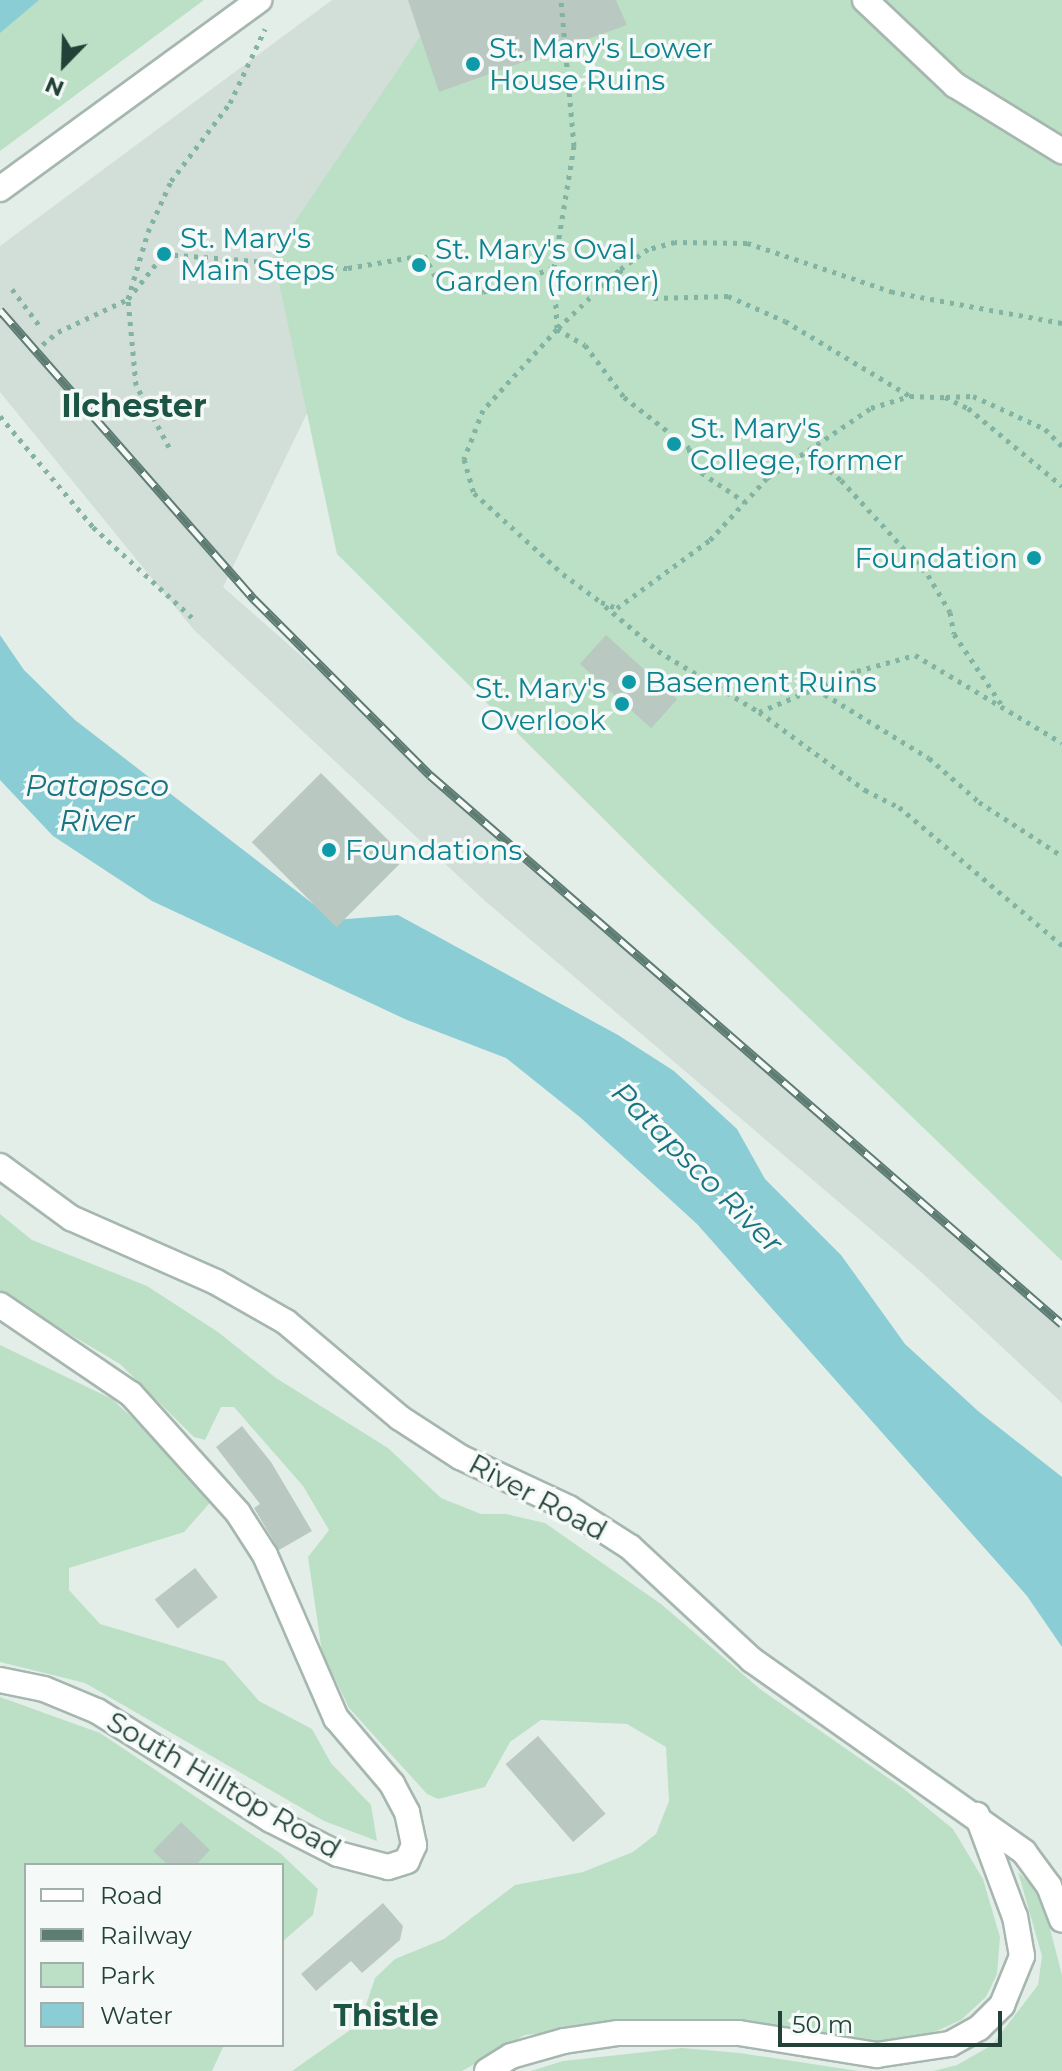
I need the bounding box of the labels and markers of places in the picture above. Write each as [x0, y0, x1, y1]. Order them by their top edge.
place label: St. Mary's Lower House Ruins [489, 31, 713, 97]
marker: St. Mary's Lower House Ruins [464, 55, 482, 73]
place label: St. Mary's Main Steps [180, 221, 335, 287]
place label: St. Mary's Oval Garden (former) [435, 232, 660, 298]
marker: St. Mary's Main Steps [155, 245, 173, 263]
marker: St. Mary's Oval Garden (former) [410, 256, 428, 274]
place label: St. Mary's College, former [690, 411, 904, 477]
marker: St. Mary's College, former [665, 435, 683, 453]
place label: Foundation [855, 541, 1018, 575]
marker: Foundation [1025, 549, 1043, 567]
place label: Basement Ruins [645, 665, 877, 699]
place label: St. Mary's Overlook [475, 671, 606, 737]
marker: Basement Ruins [620, 673, 638, 691]
marker: St. Mary's Overlook [613, 695, 631, 713]
place label: Foundations [345, 833, 522, 867]
marker: Foundations [320, 841, 338, 859]

